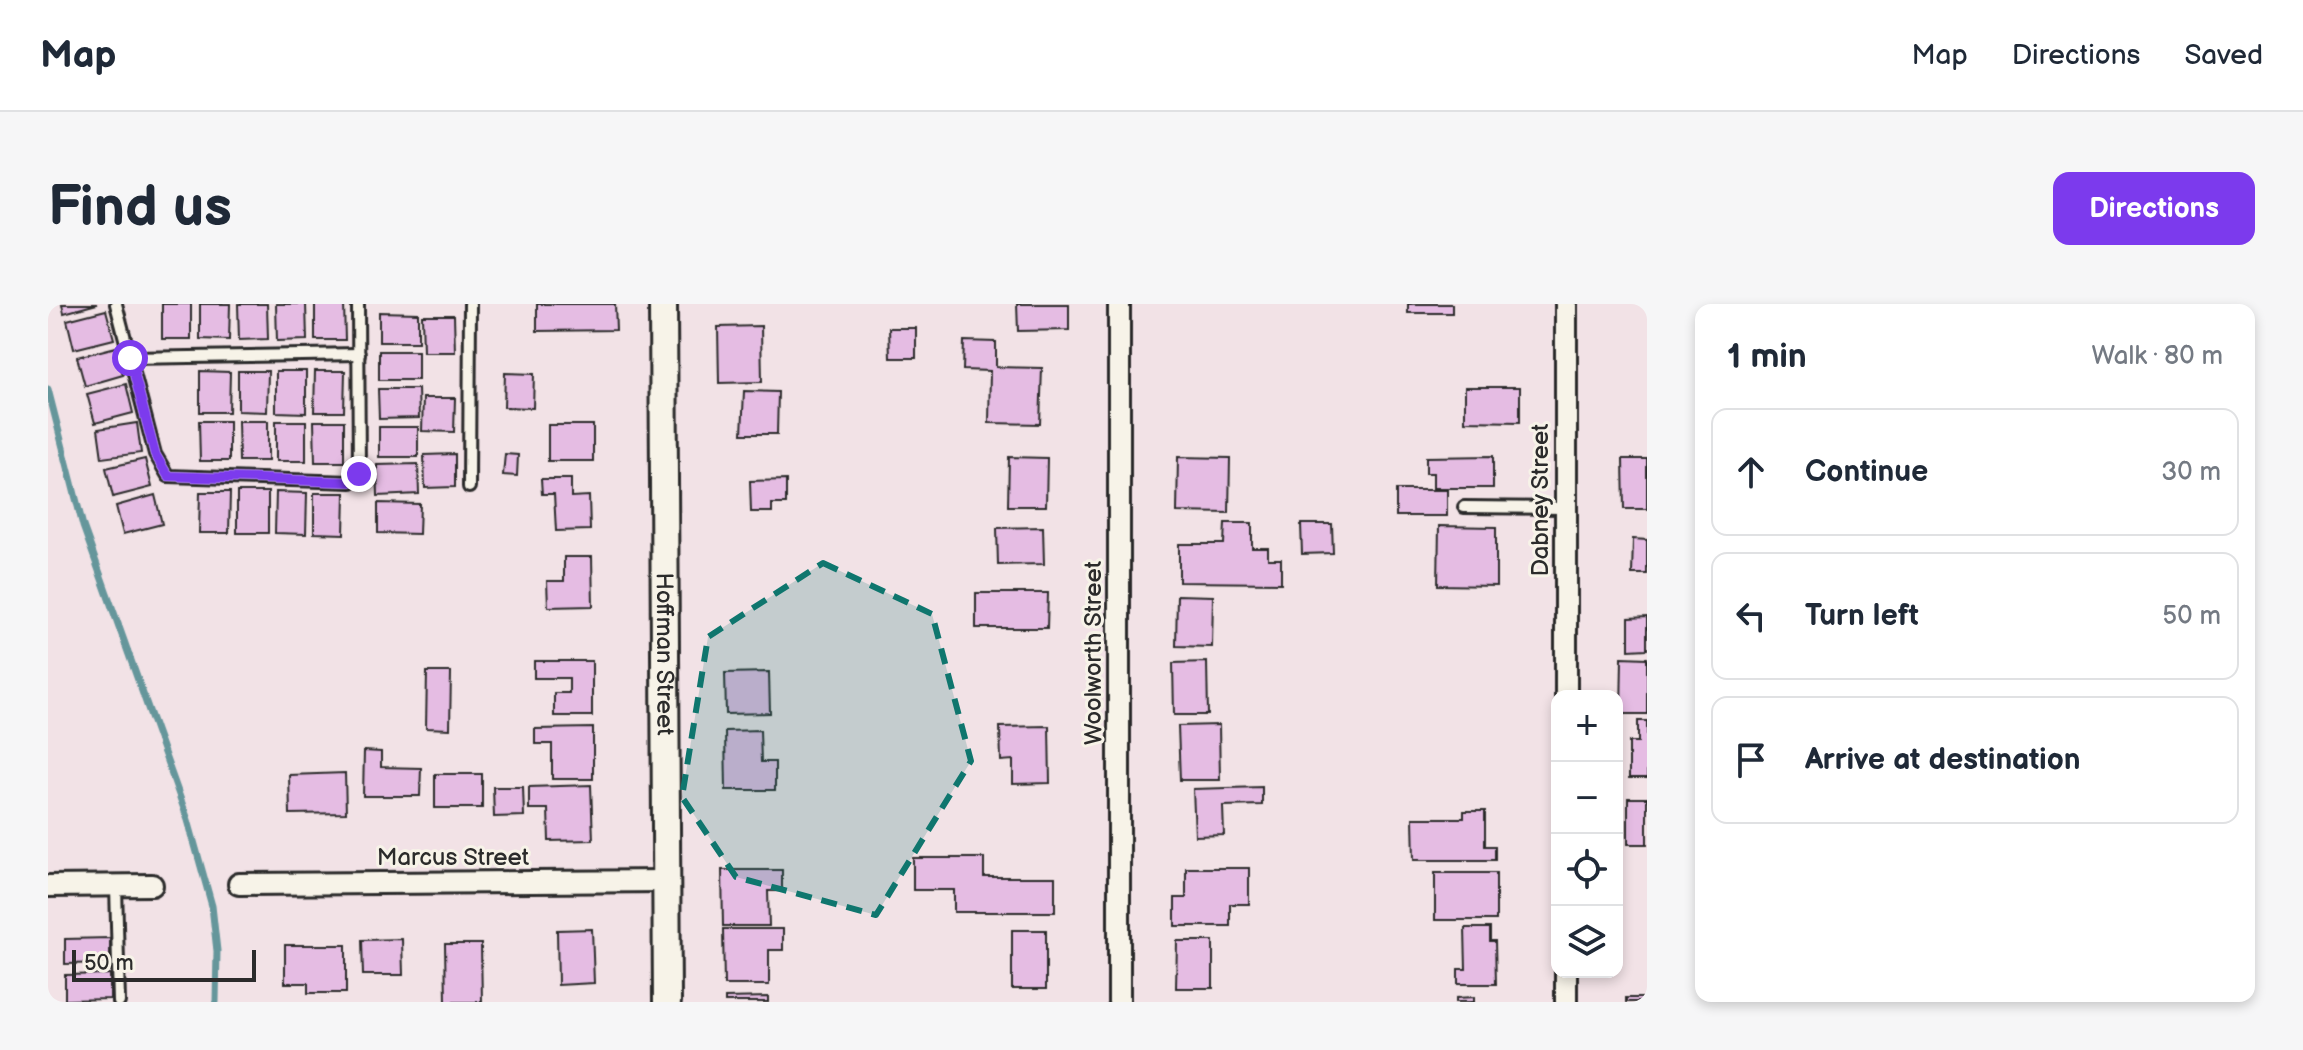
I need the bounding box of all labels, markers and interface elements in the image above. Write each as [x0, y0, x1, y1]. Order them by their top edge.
text: Map [40, 33, 116, 78]
text: Map [1911, 39, 1968, 72]
text: Directions [2012, 39, 2140, 72]
text: Saved [2184, 39, 2263, 72]
button: Directions [2053, 172, 2255, 245]
text: Find us [48, 175, 232, 242]
text: 1 min [1727, 336, 1807, 377]
route start [112, 340, 148, 376]
text: Walk · 80 m [2092, 341, 2223, 372]
street label: Dabney Street [1526, 423, 1555, 576]
icon: ahead [1729, 450, 1773, 494]
text: Continue [1805, 454, 1928, 490]
route end [341, 456, 377, 492]
text: 30 m [2161, 457, 2221, 488]
street label: Woolworth Street [1079, 560, 1108, 745]
street label: Hoffman Street [650, 572, 680, 736]
icon: left [1729, 594, 1773, 638]
text: Turn left [1805, 598, 1919, 634]
text: 50 m [2162, 601, 2221, 632]
map controls [1551, 690, 1623, 978]
button: + [1551, 690, 1623, 762]
icon: arrive [1729, 738, 1773, 782]
text: Arrive at destination [1805, 742, 2081, 778]
button: − [1551, 762, 1623, 834]
button: locate [1551, 834, 1623, 906]
street label: Marcus Street [377, 843, 530, 872]
button: layers [1551, 906, 1623, 978]
scale bar [72, 946, 256, 982]
text: 50 m [84, 950, 134, 977]

